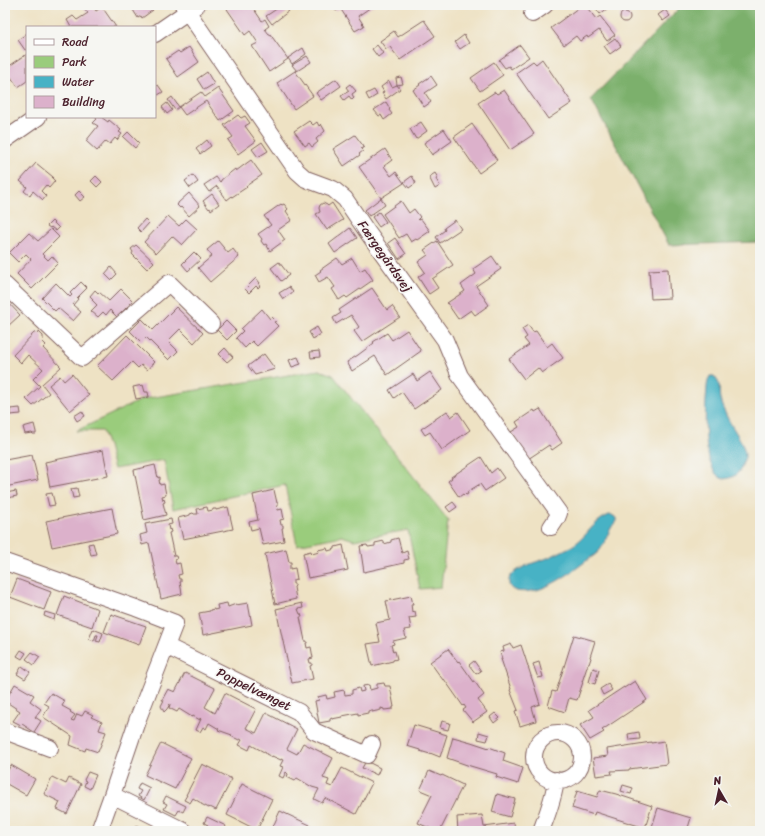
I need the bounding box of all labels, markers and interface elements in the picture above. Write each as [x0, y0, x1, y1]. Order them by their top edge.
legend [26, 26, 156, 118]
text: Road [62, 31, 89, 53]
text: Park [62, 51, 87, 73]
text: Water [62, 71, 95, 93]
text: Building [62, 91, 105, 113]
street label: Færgegårdsvej [352, 215, 419, 298]
street label: Poppelvænget [213, 661, 296, 717]
north arrow [699, 770, 739, 810]
text: N [711, 771, 723, 791]

